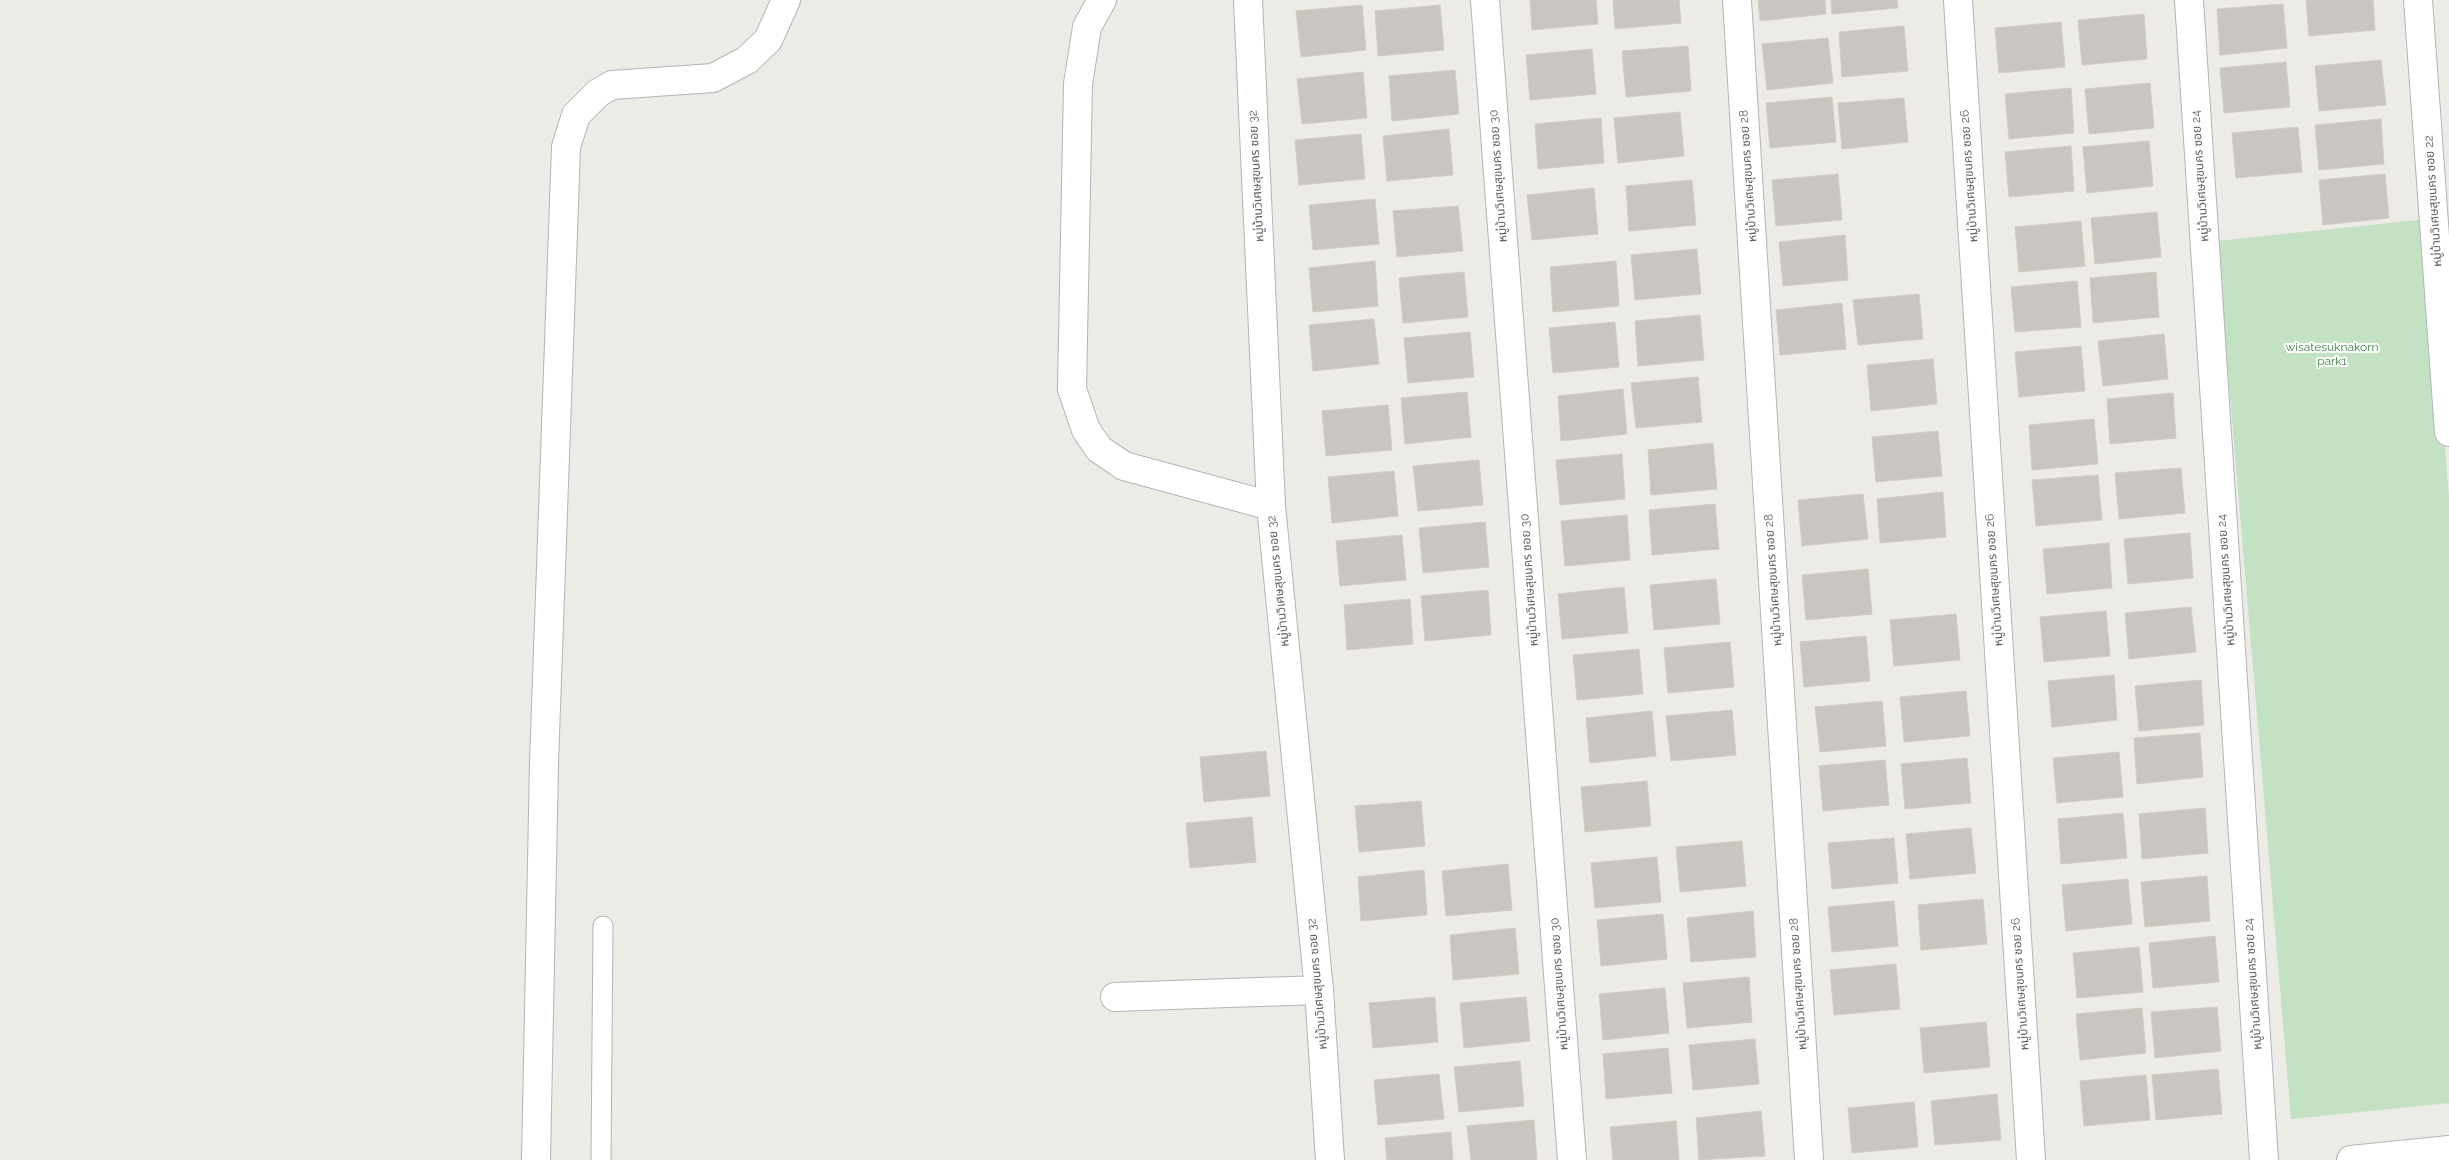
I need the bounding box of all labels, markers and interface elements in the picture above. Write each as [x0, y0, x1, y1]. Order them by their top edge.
street label: หมู่บ้านวิเศษสุขนคร ซอย 30 [1486, 109, 1510, 243]
street label: หมู่บ้านวิเศษสุขนคร ซอย 28 [1736, 109, 1760, 243]
street label: หมู่บ้านวิเศษสุขนคร ซอย 26 [1957, 109, 1981, 243]
street label: หมู่บ้านวิเศษสุขนคร ซอย 24 [2188, 109, 2212, 242]
street label: หมู่บ้านวิเศษสุขนคร ซอย 32 [1246, 110, 1266, 242]
street label: หมู่บ้านวิเศษสุขนคร ซอย 22 [2421, 135, 2445, 267]
park label: wisatesuknakorn park1 [2286, 340, 2378, 368]
street label: หมู่บ้านวิเศษสุขนคร ซอย 30 [1517, 513, 1541, 647]
street label: หมู่บ้านวิเศษสุขนคร ซอย 28 [1761, 513, 1785, 647]
street label: หมู่บ้านวิเศษสุขนคร ซอย 26 [1982, 513, 2006, 647]
street label: หมู่บ้านวิเศษสุขนคร ซอย 24 [2214, 513, 2238, 646]
street label: หมู่บ้านวิเศษสุขนคร ซอย 32 [1264, 515, 1292, 647]
street label: หมู่บ้านวิเศษสุขนคร ซอย 30 [1547, 917, 1571, 1051]
street label: หมู่บ้านวิเศษสุขนคร ซอย 28 [1786, 917, 1810, 1051]
street label: หมู่บ้านวิเศษสุขนคร ซอย 26 [2008, 917, 2032, 1051]
street label: หมู่บ้านวิเศษสุขนคร ซอย 24 [2241, 917, 2265, 1050]
street label: หมู่บ้านวิเศษสุขนคร ซอย 32 [1304, 918, 1330, 1050]

